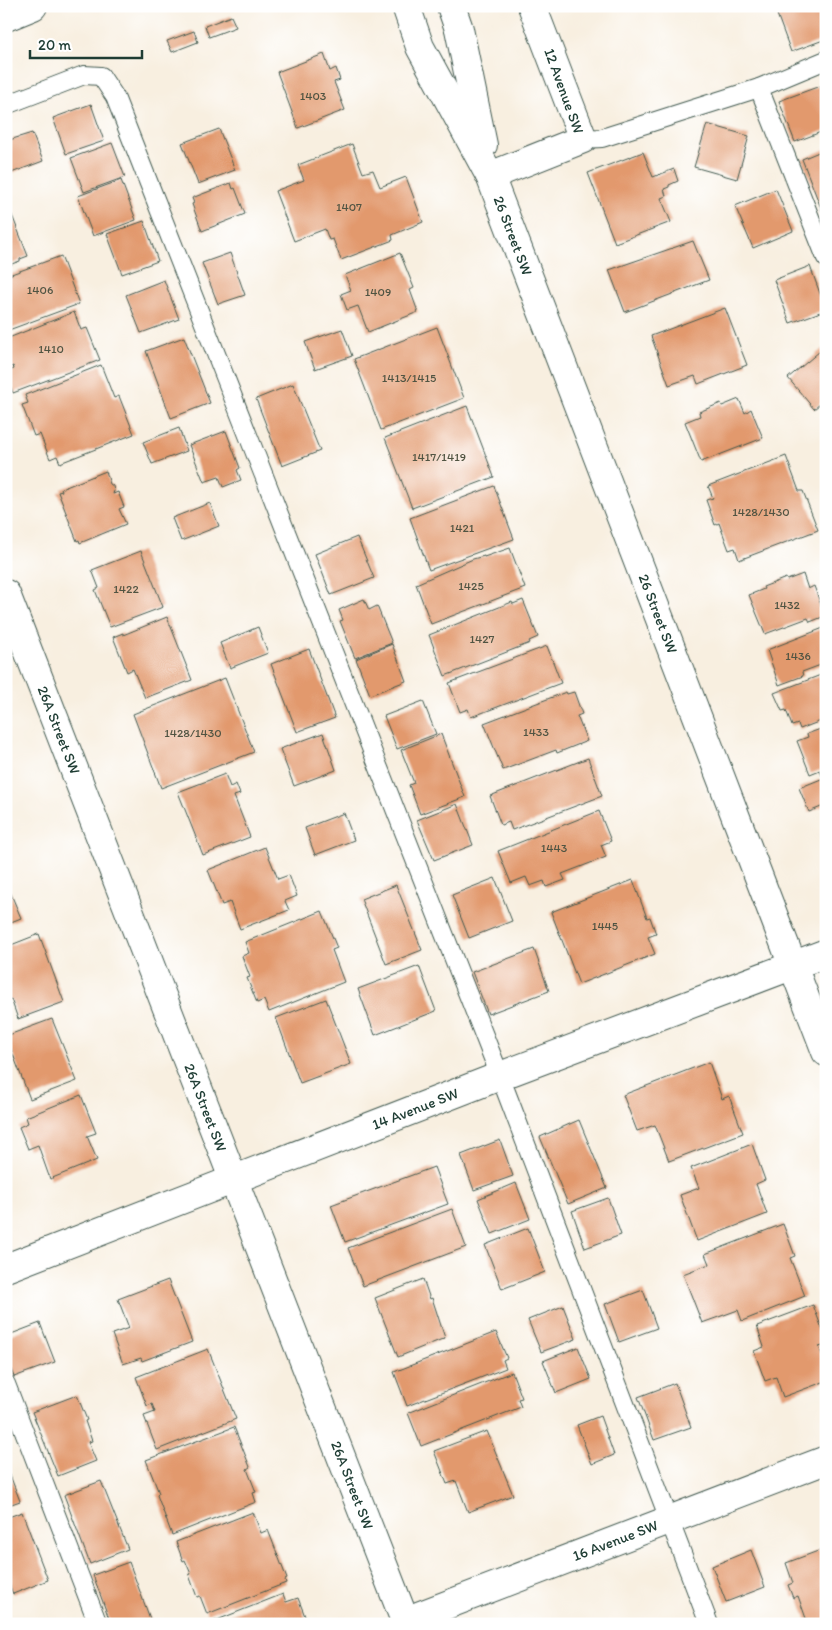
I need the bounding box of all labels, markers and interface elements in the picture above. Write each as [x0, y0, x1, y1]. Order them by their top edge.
scale bar [30, 28, 142, 60]
text: 20 m [38, 36, 72, 54]
street label: 12 Avenue SW [540, 46, 588, 136]
house number: 1403 [300, 89, 327, 103]
street label: 26 Street SW [490, 193, 536, 278]
house number: 1407 [336, 200, 362, 214]
house number: 1406 [27, 283, 53, 297]
house number: 1409 [365, 285, 391, 299]
house number: 1410 [38, 342, 64, 356]
house number: 1413/1415 [382, 371, 436, 385]
house number: 1417/1419 [412, 450, 466, 464]
house number: 1428/1430 [732, 505, 790, 519]
house number: 1421 [450, 521, 475, 535]
street label: 26 Street SW [635, 572, 681, 656]
house number: 1425 [458, 579, 484, 593]
house number: 1422 [113, 582, 139, 596]
house number: 1432 [774, 598, 800, 612]
house number: 1427 [469, 632, 495, 646]
house number: 1436 [785, 649, 811, 663]
street label: 26A Street SW [34, 683, 84, 777]
house number: 1433 [523, 725, 549, 739]
house number: 1428/1430 [164, 726, 222, 740]
house number: 1443 [541, 841, 568, 855]
house number: 1445 [592, 919, 618, 933]
street label: 26A Street SW [180, 1061, 231, 1154]
street label: 14 Avenue SW [370, 1084, 461, 1134]
street label: 26A Street SW [327, 1438, 378, 1532]
street label: 16 Avenue SW [570, 1516, 661, 1565]

